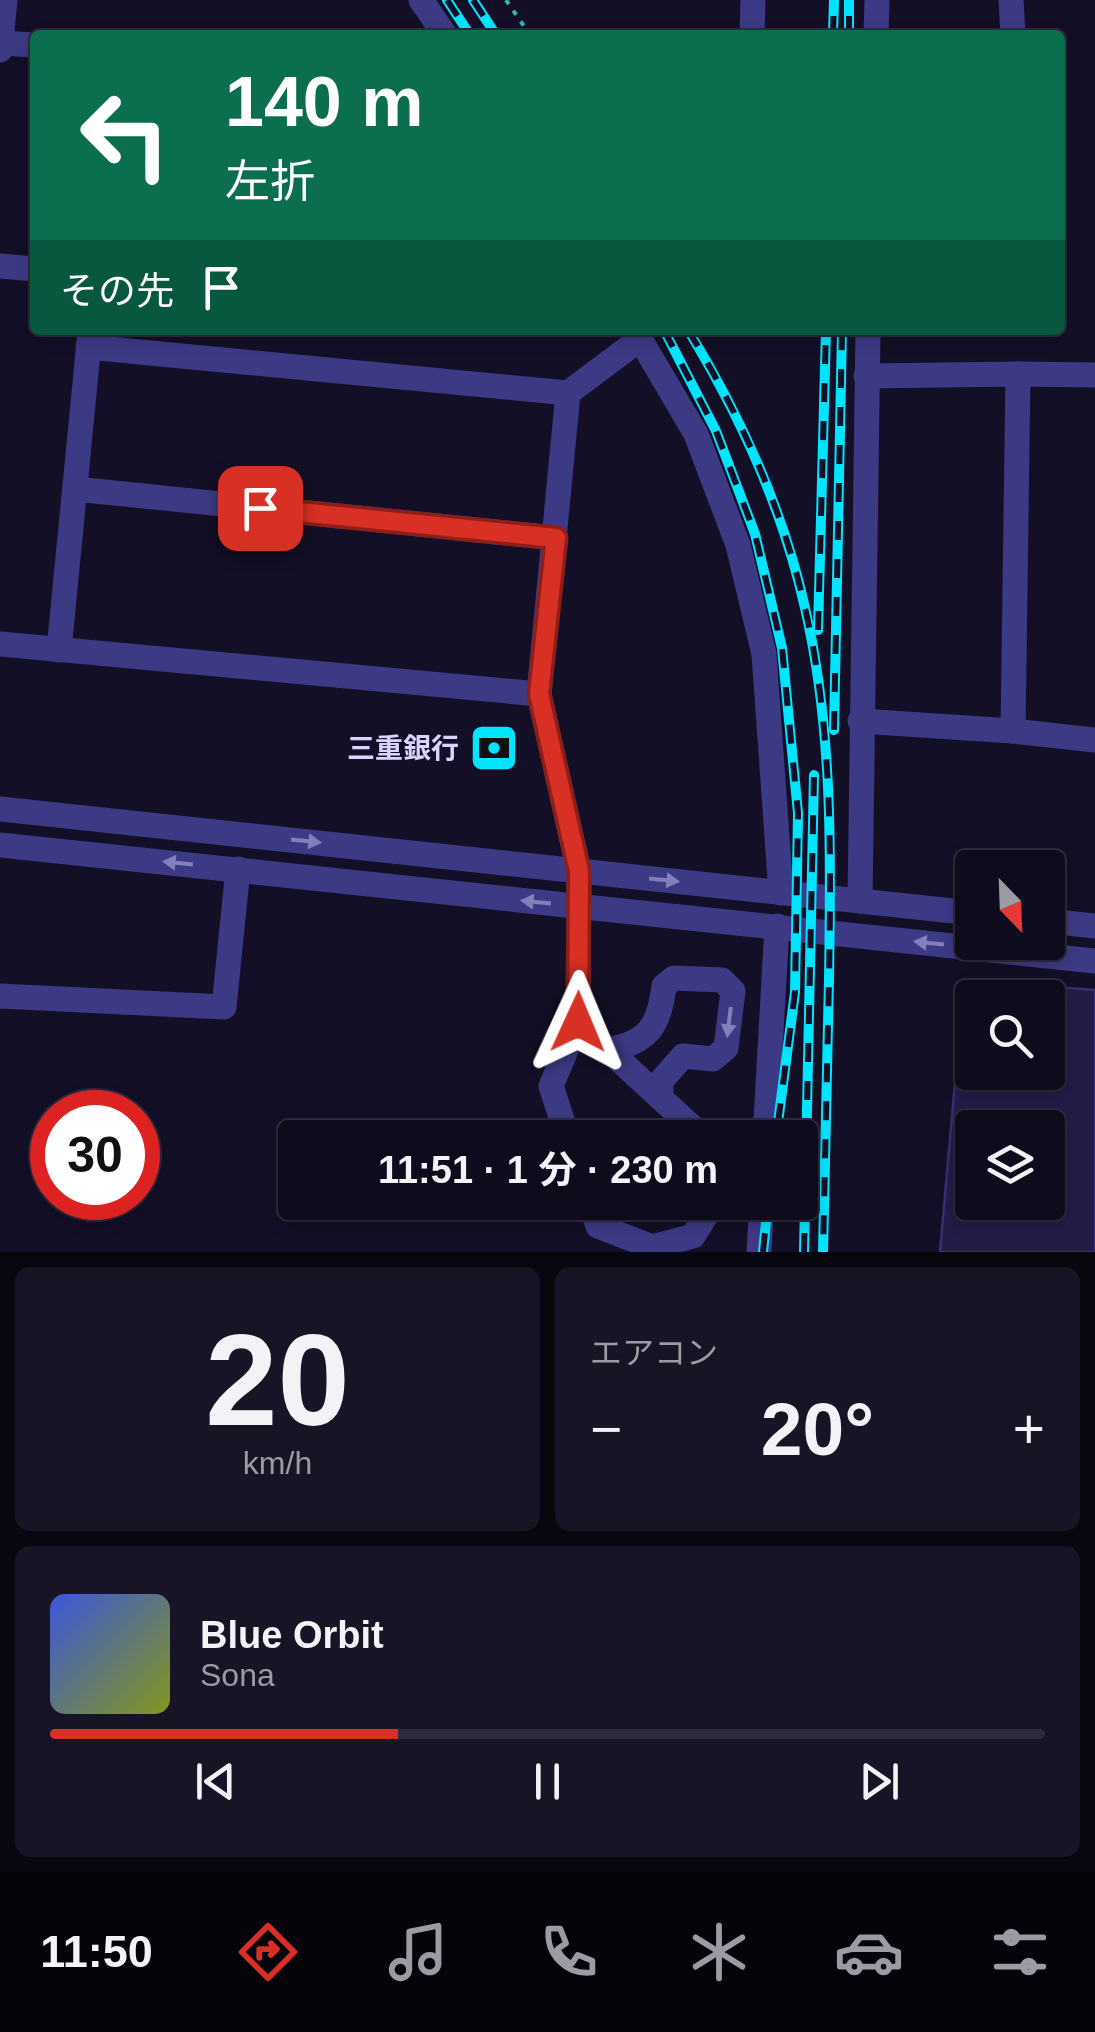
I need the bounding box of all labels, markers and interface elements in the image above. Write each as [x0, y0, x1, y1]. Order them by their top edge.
text: 140 m [225, 63, 423, 141]
icon: left [60, 70, 190, 200]
text: 左折 [225, 156, 315, 207]
icon: arrive [194, 260, 249, 315]
text: その先 [60, 270, 174, 312]
pin [218, 466, 303, 551]
icon: arrive [233, 481, 288, 536]
bank icon: 三重銀行 [468, 722, 520, 774]
place label: 三重銀行 [347, 733, 459, 764]
one-way arrow [290, 833, 322, 849]
north arrow [955, 850, 1065, 960]
map controls [955, 850, 1065, 1220]
one-way arrow [161, 855, 193, 871]
one-way arrow [648, 872, 680, 888]
one-way arrow [519, 894, 551, 910]
one-way arrow [912, 934, 944, 950]
position arrow [526, 970, 630, 1074]
button: search [955, 980, 1065, 1090]
one-way arrow [721, 1006, 737, 1038]
speed limit sign: 30 [30, 1090, 160, 1220]
button: layers [955, 1110, 1065, 1220]
text: 11:51 · 1 分 · 230 m [378, 1149, 718, 1191]
text: 20 [205, 1307, 350, 1453]
text: エアコン [590, 1335, 718, 1371]
text: 20° [761, 1387, 874, 1471]
text: − [590, 1398, 622, 1460]
text: + [1013, 1398, 1045, 1460]
text: km/h [243, 1445, 312, 1481]
text: Blue Orbit [200, 1614, 384, 1656]
text: Sona [200, 1657, 275, 1693]
icon: previous [188, 1754, 243, 1809]
icon: pause [520, 1754, 575, 1809]
icon: next [852, 1754, 907, 1809]
icon: directions [233, 1917, 303, 1987]
icon: music [383, 1917, 453, 1987]
icon: phone [534, 1917, 604, 1987]
icon: climate [684, 1917, 754, 1987]
icon: car [834, 1917, 904, 1987]
icon: filters [985, 1917, 1055, 1987]
text: 11:50 [40, 1926, 153, 1977]

